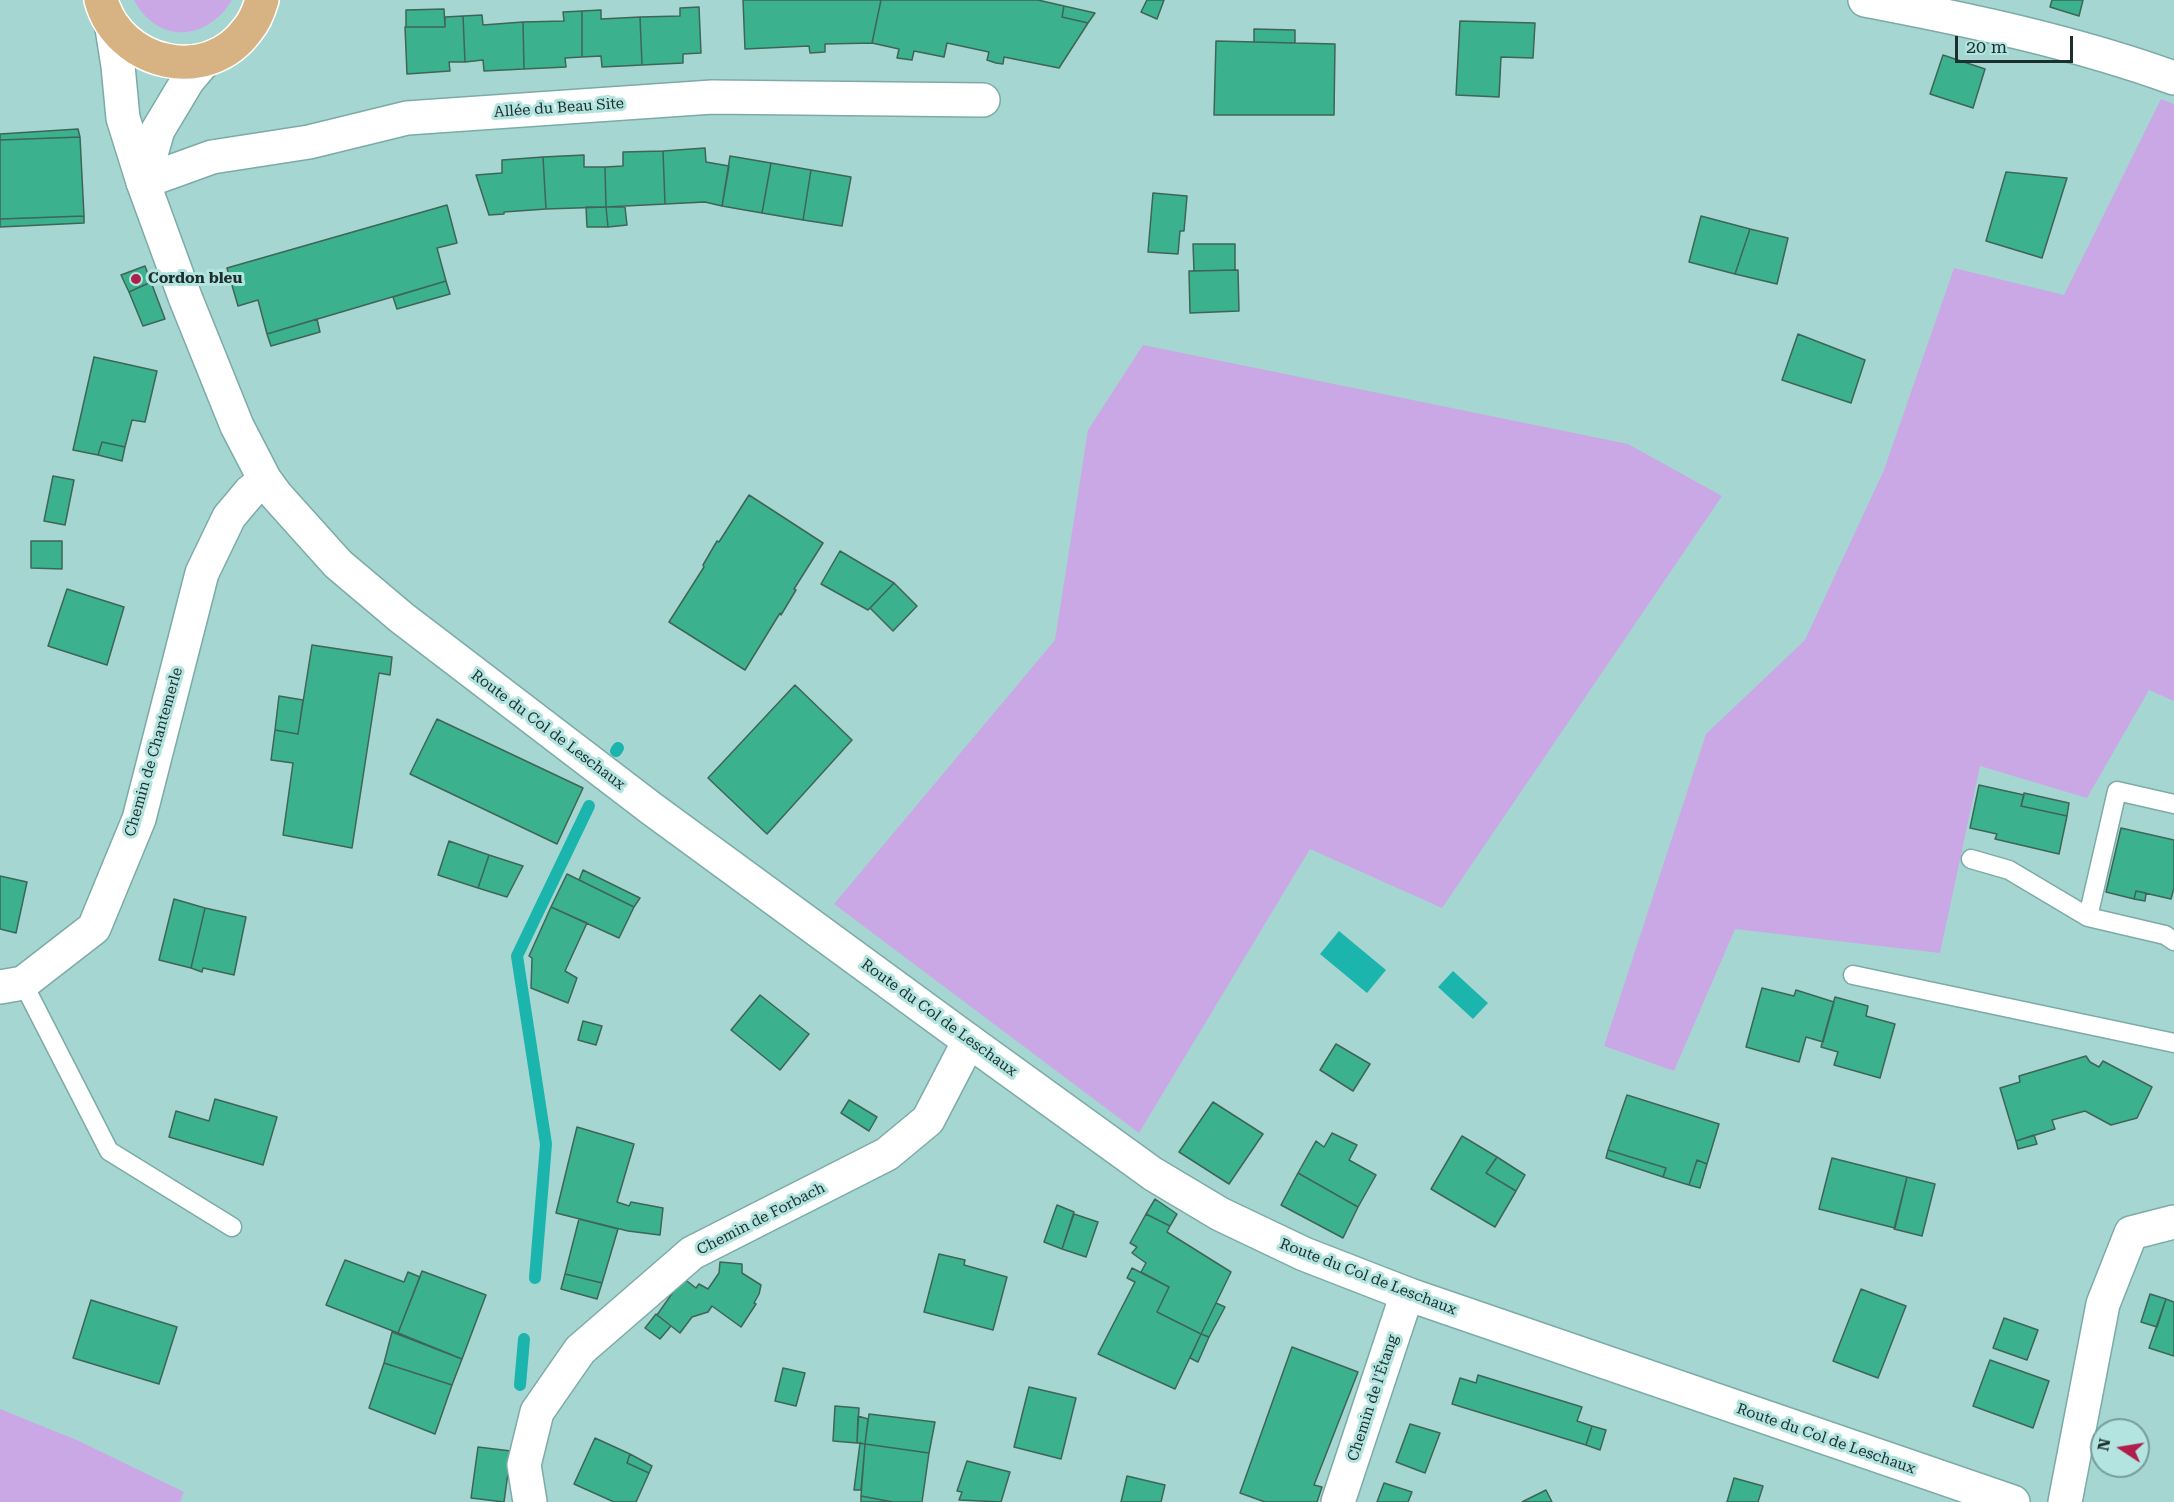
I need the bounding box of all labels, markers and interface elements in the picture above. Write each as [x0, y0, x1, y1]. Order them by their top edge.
scale bar [1958, 24, 2076, 62]
text: 20 m [1966, 36, 2007, 57]
street label: Allée du Beau Site [493, 94, 625, 122]
place label: Cordon bleu [148, 270, 242, 288]
marker: Cordon bleu [129, 272, 143, 286]
street label: Chemin de Chantemerle [121, 665, 187, 839]
street label: Route du Col de Leschaux [467, 666, 629, 794]
street label: Route du Col de Leschaux [858, 955, 1020, 1081]
street label: Chemin de Forbach [694, 1179, 828, 1259]
street label: Route du Col de Leschaux [1277, 1235, 1459, 1319]
street label: Chemin de l'Étang [1344, 1332, 1402, 1464]
street label: Route du Col de Leschaux [1734, 1400, 1918, 1478]
north arrow [2090, 1418, 2150, 1478]
text: N [2093, 1437, 2114, 1453]

